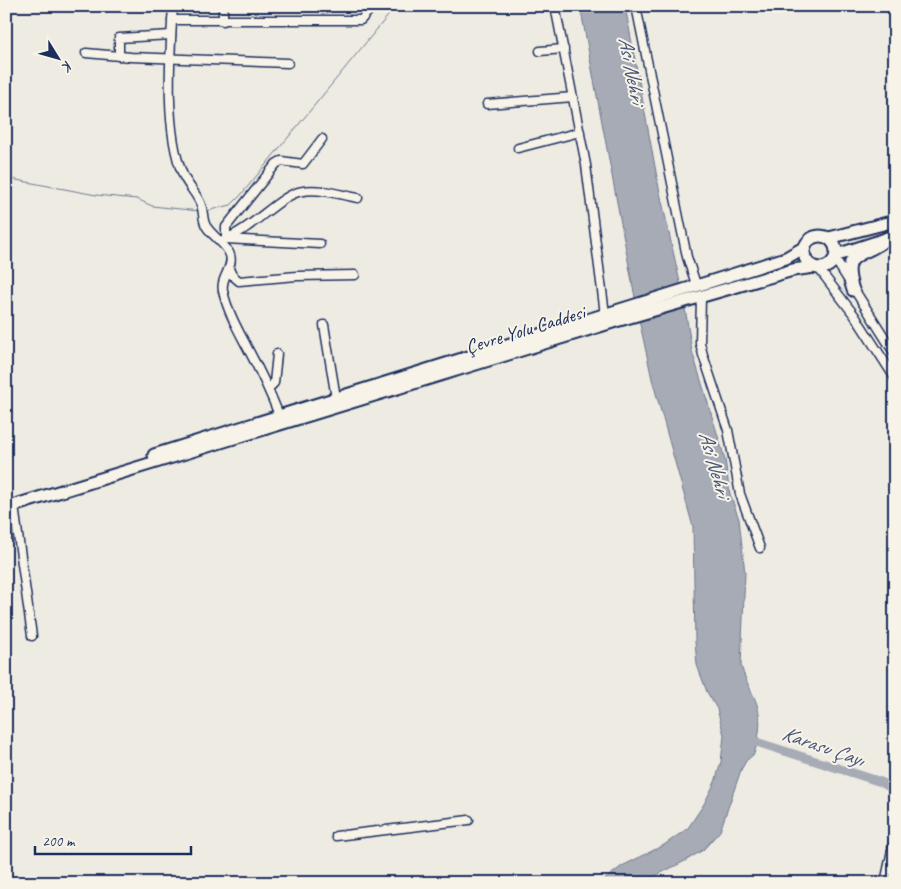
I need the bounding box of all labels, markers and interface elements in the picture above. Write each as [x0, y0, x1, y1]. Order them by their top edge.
north arrow [32, 32, 82, 82]
water label: Asi Nehri [613, 35, 652, 110]
text: K [57, 58, 77, 76]
street label: Çevre Yolu Caddesi [463, 299, 590, 359]
water label: Asi Nehri [693, 428, 738, 505]
water label: Karasu Çayı [779, 720, 870, 773]
scale bar [35, 824, 191, 856]
text: 200 m [42, 832, 76, 851]

